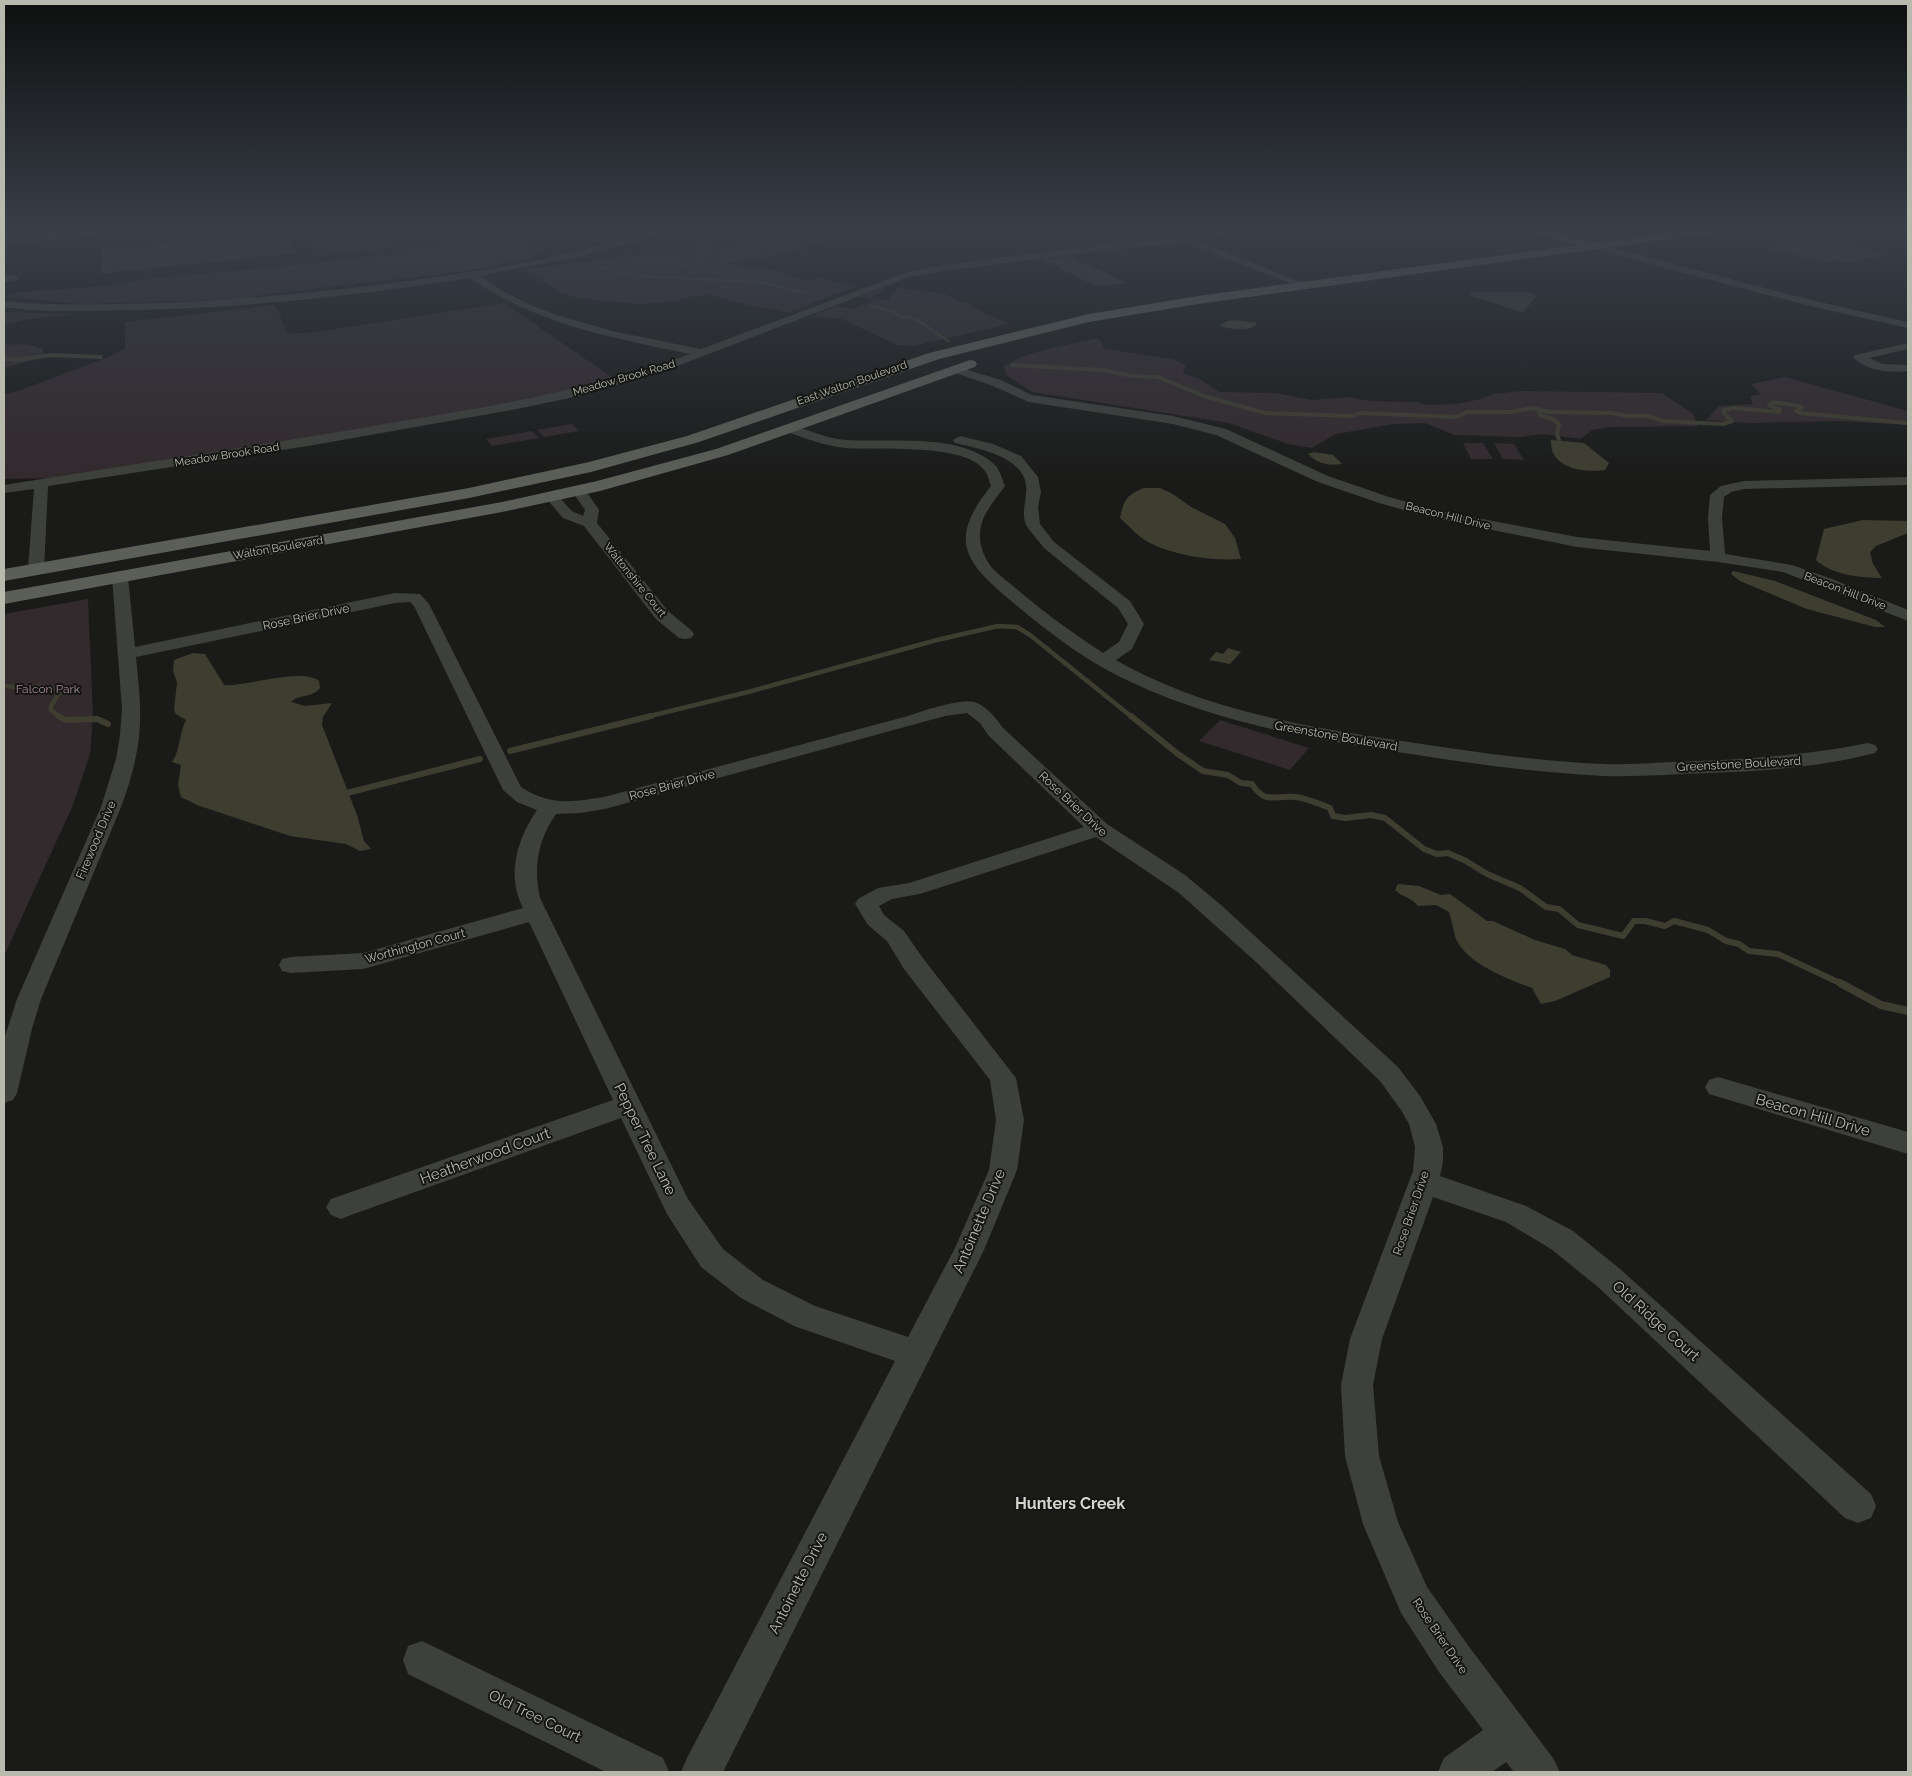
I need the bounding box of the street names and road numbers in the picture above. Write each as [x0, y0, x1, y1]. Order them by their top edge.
street label: Meadow Brook Road [571, 357, 677, 399]
street label: East Walton Boulevard [795, 358, 909, 408]
street label: Meadow Brook Road [174, 440, 280, 470]
street label: Beacon Hill Drive [1404, 499, 1492, 533]
street label: Walton Boulevard [232, 534, 324, 562]
street label: Waltonshire Court [601, 540, 669, 620]
street label: Beacon Hill Drive [1802, 569, 1888, 613]
street label: Rose Brier Drive [261, 601, 351, 633]
street label: Greenstone Boulevard [1274, 718, 1398, 754]
street label: Greenstone Boulevard [1677, 754, 1801, 774]
street label: Rose Brier Drive [628, 767, 716, 803]
street label: Rose Brier Drive [1036, 769, 1110, 839]
street label: Firewood Drive [73, 799, 119, 881]
street label: Worthington Court [363, 926, 467, 966]
street label: Pepper Tree Lane [610, 1080, 680, 1198]
street label: Beacon Hill Drive [1754, 1090, 1873, 1140]
street label: Heatherwood Court [418, 1124, 552, 1188]
street label: Antoinette Drive [949, 1166, 1009, 1276]
street label: Rose Brier Drive [1390, 1169, 1432, 1257]
street label: Old Ridge Court [1609, 1277, 1703, 1365]
street label: Antoinette Drive [765, 1529, 831, 1637]
street label: Rose Brier Drive [1410, 1596, 1470, 1676]
street label: Old Tree Court [486, 1686, 584, 1746]

